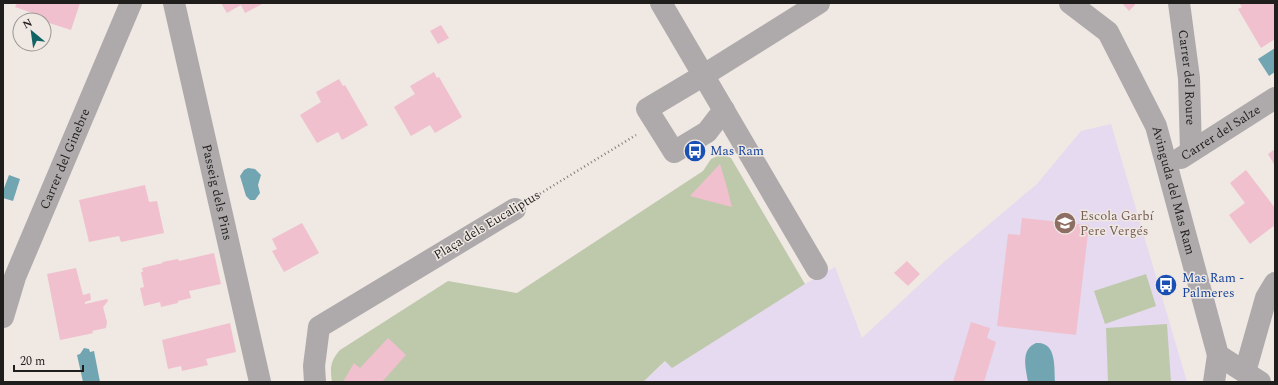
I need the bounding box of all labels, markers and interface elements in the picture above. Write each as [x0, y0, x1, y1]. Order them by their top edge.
north arrow [12, 12, 52, 52]
text: N [19, 14, 35, 33]
street label: Carrer del Roure [1173, 28, 1200, 126]
street label: Carrer del Salze [1177, 100, 1264, 166]
street label: Carrer del Ginebre [35, 105, 95, 213]
street label: Avinguda del Mas Ram [1146, 124, 1200, 257]
bus stop icon: Mas Ram [682, 138, 708, 164]
place label: Mas Ram [710, 141, 764, 161]
street label: Passeig dels Pins [196, 142, 238, 242]
street label: Plaça dels Eucaliptus [430, 185, 544, 265]
place label: Escola Garbí Pere Vergés [1080, 206, 1155, 241]
school or university icon: Escola Garbí Pere Vergés [1052, 210, 1078, 236]
place label: Mas Ram - Palmeres [1182, 268, 1244, 303]
bus stop icon: Mas Ram - Palmeres [1153, 272, 1179, 298]
scale bar [14, 347, 83, 373]
text: 20 m [20, 352, 45, 371]

